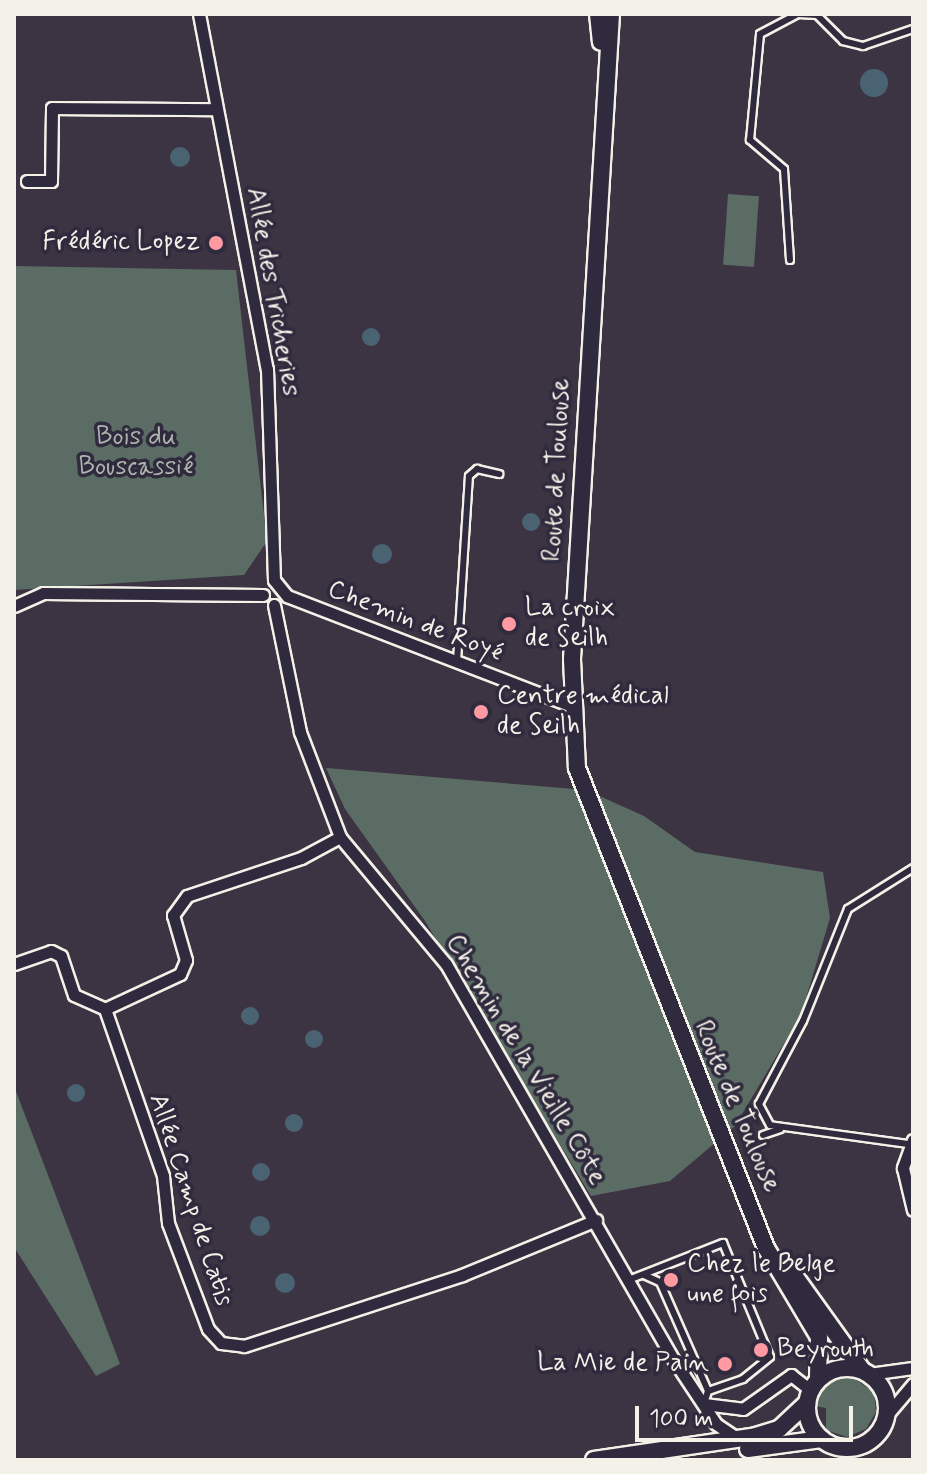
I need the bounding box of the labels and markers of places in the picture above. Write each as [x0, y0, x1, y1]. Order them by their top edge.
place label: Frédéric Lopez [42, 227, 200, 259]
marker: Frédéric Lopez [207, 234, 225, 252]
place label: La croix de Seilh [525, 593, 613, 654]
marker: La croix de Seilh [500, 615, 518, 633]
place label: Centre médical de Seilh [497, 681, 665, 742]
marker: Centre médical de Seilh [472, 703, 490, 721]
place label: Chez le Belge une fois [687, 1249, 839, 1310]
marker: Chez le Belge une fois [662, 1271, 680, 1289]
place label: Beyrouth [777, 1334, 874, 1366]
marker: Beyrouth [752, 1341, 770, 1359]
place label: La Mie de Pain [545, 1348, 709, 1380]
marker: La Mie de Pain [716, 1355, 734, 1373]

